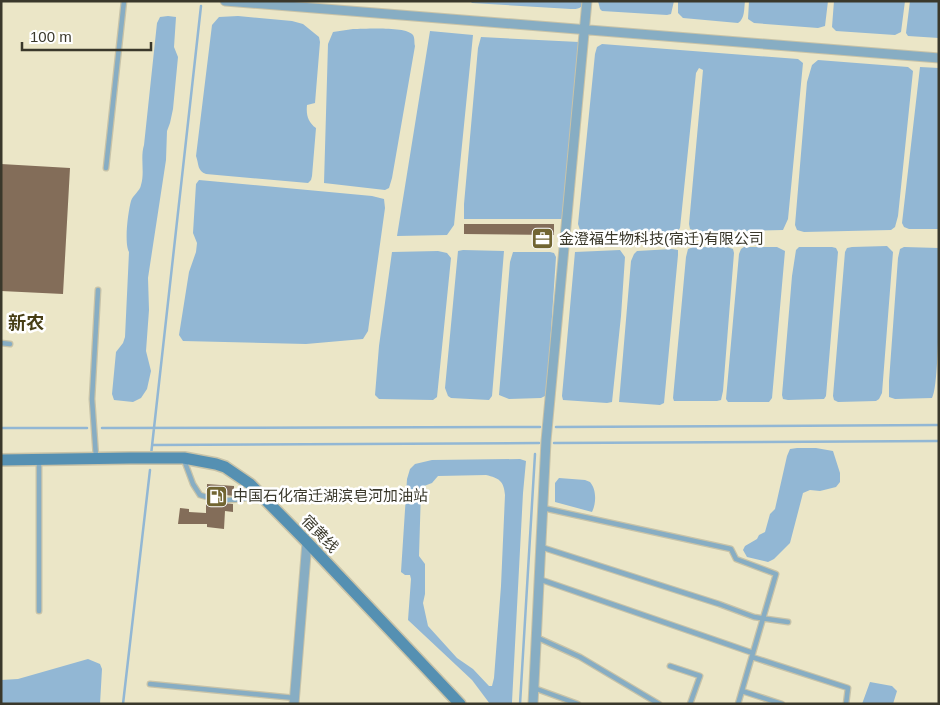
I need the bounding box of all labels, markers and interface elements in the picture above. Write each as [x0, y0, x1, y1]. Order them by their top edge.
scale bar [22, 20, 151, 52]
text: 100 m [30, 28, 72, 45]
office icon: 金澄福生物科技(宿迁)有限公司 [531, 227, 555, 251]
place label: 金澄福生物科技(宿迁)有限公司 [559, 230, 764, 247]
district label: 新农 [8, 313, 44, 333]
fuel station icon: 中国石化宿迁湖滨皂河加油站 [205, 484, 229, 508]
place label: 中国石化宿迁湖滨皂河加油站 [233, 487, 428, 504]
street label: 宿黄线 [299, 512, 342, 556]

